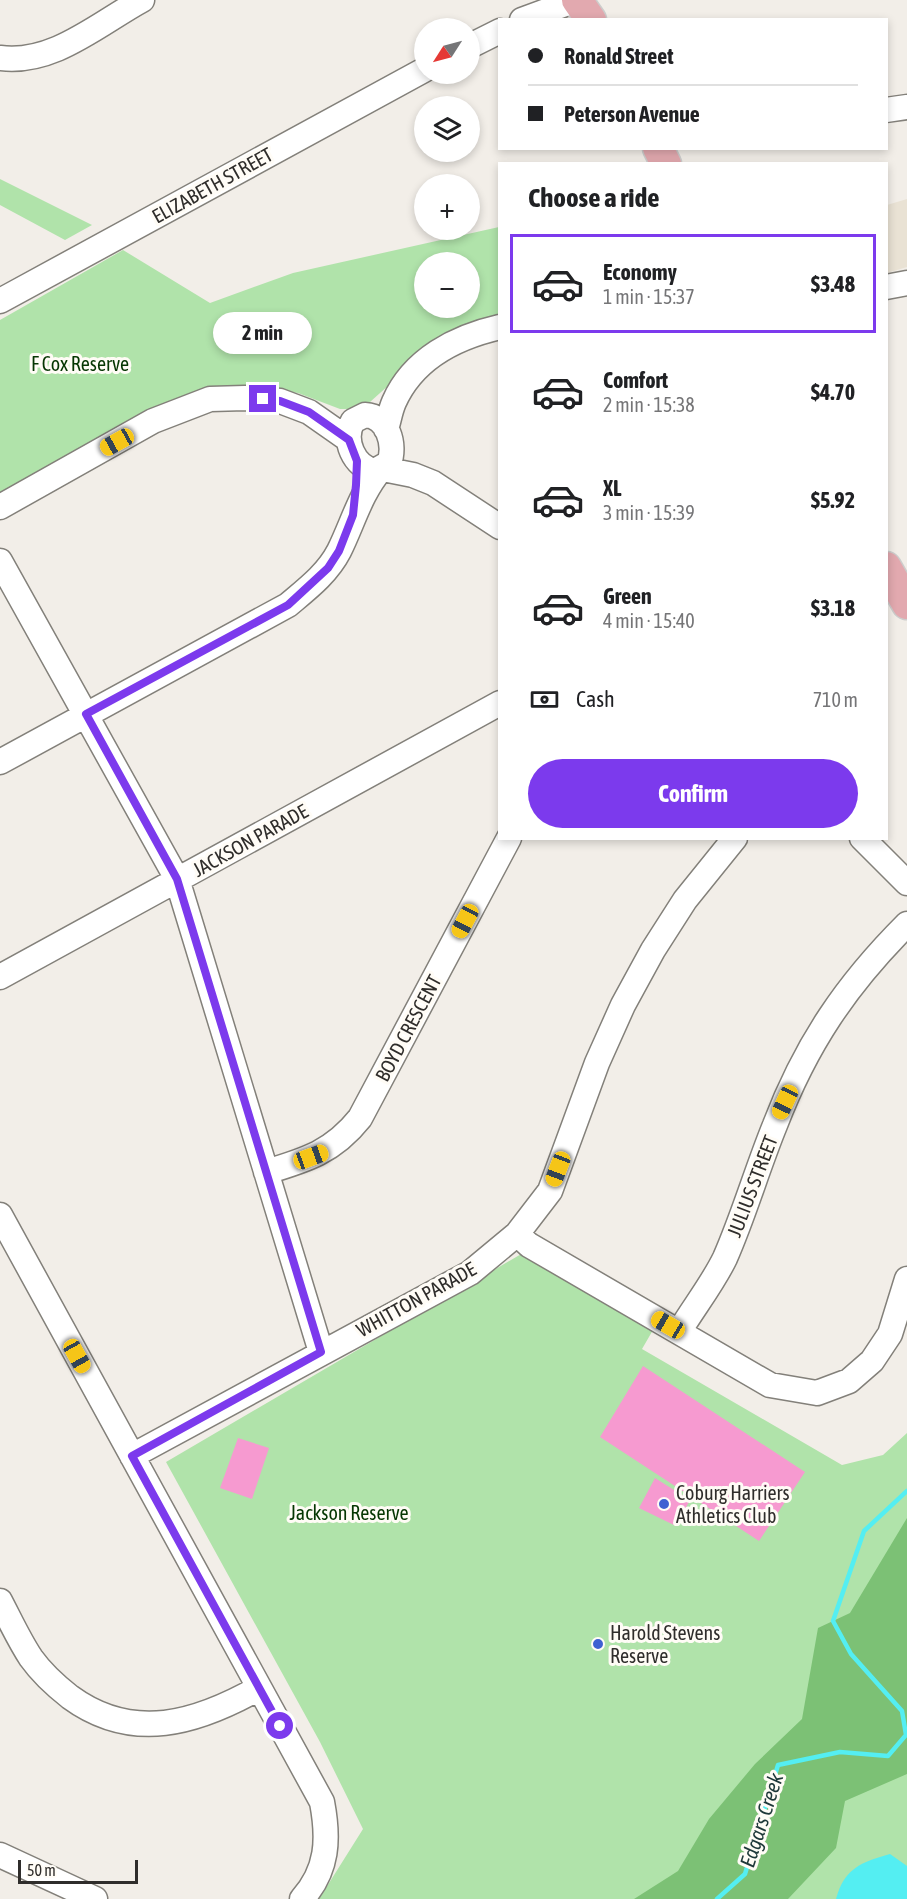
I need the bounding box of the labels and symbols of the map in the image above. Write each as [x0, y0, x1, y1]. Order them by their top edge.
north arrow [414, 18, 480, 84]
street label: ELIZABETH STREET [148, 142, 276, 228]
callout: 2 min [214, 312, 312, 354]
park label: F Cox Reserve [31, 352, 129, 375]
route end [249, 385, 276, 412]
car [97, 425, 137, 459]
street label: JACKSON PARADE [188, 799, 312, 881]
car [449, 901, 481, 941]
street label: BOYD CRESCENT [370, 971, 446, 1085]
car [769, 1082, 801, 1122]
street label: JULIUS STREET [722, 1132, 782, 1240]
car [291, 1142, 331, 1172]
car [543, 1149, 573, 1189]
street label: WHITTON PARADE [352, 1256, 480, 1341]
car [648, 1308, 688, 1342]
car [60, 1336, 94, 1376]
place label: Coburg Harriers Athletics Club [676, 1481, 790, 1527]
marker: Coburg Harriers Athletics Club [657, 1497, 671, 1511]
park label: Jackson Reserve [289, 1501, 409, 1524]
place label: Harold Stevens Reserve [610, 1621, 720, 1667]
marker: Harold Stevens Reserve [591, 1637, 605, 1651]
route start [266, 1712, 293, 1739]
water label: Edgars Creek [735, 1769, 788, 1870]
scale bar [18, 1857, 138, 1884]

